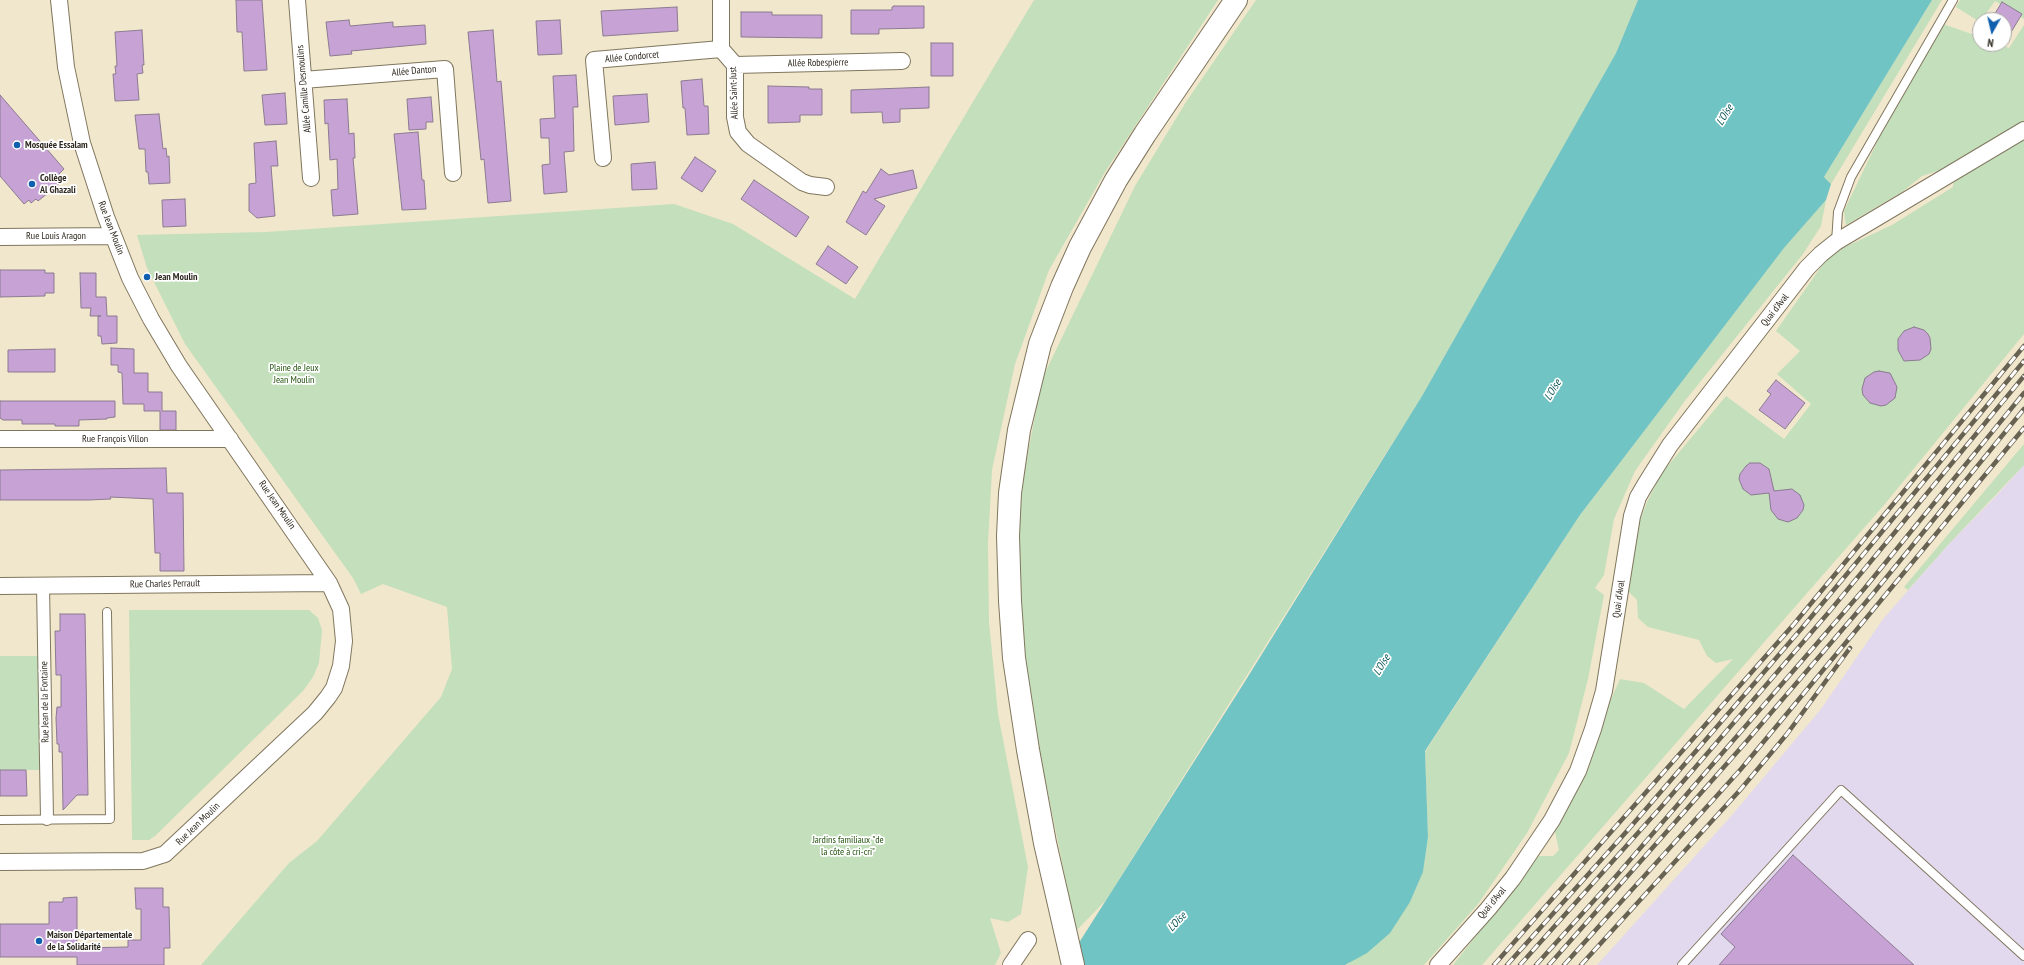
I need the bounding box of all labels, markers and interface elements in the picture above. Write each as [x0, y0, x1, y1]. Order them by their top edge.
north arrow [1972, 12, 2012, 52]
text: N [1987, 36, 1994, 50]
street label: Allée Camille Desmoulins [294, 45, 314, 133]
street label: Allée Condorcet [604, 49, 660, 65]
street label: Allée Robespierre [788, 56, 848, 70]
street label: Allée Danton [391, 63, 437, 79]
street label: Allée Saint-Just [727, 66, 741, 120]
water label: L'Oise [1714, 102, 1736, 128]
place label: Mosquée Essalam [25, 139, 88, 151]
marker: Mosquée Essalam [12, 140, 22, 150]
place label: Collège Al Ghazali [40, 172, 76, 196]
marker: Collège Al Ghazali [27, 179, 37, 189]
street label: Rue Jean Moulin [95, 200, 127, 256]
street label: Rue Louis Aragon [26, 230, 86, 242]
place label: Jean Moulin [155, 271, 198, 283]
marker: Jean Moulin [142, 272, 152, 282]
street label: Quai d'Aval [1759, 291, 1791, 329]
park label: Plaine de Jeux Jean Moulin [269, 362, 319, 386]
water label: L'Oise [1542, 377, 1564, 403]
street label: Rue François Villon [82, 433, 148, 445]
street label: Rue Jean Moulin [256, 478, 298, 532]
street label: Rue Charles Perrault [130, 577, 200, 591]
street label: Quai d'Aval [1610, 579, 1628, 619]
water label: L'Oise [1371, 652, 1393, 678]
street label: Rue Jean de la Fontaine [38, 661, 52, 743]
street label: Rue Jean Moulin [174, 800, 222, 848]
park label: Jardins familiaux "de la côte à cri-cri" [812, 834, 884, 858]
street label: Quai d'Aval [1475, 885, 1509, 921]
water label: L'Oise [1165, 910, 1189, 934]
place label: Maison Départementale de la Solidarité [47, 929, 132, 952]
marker: Maison Départementale de la Solidarité [34, 936, 44, 946]

